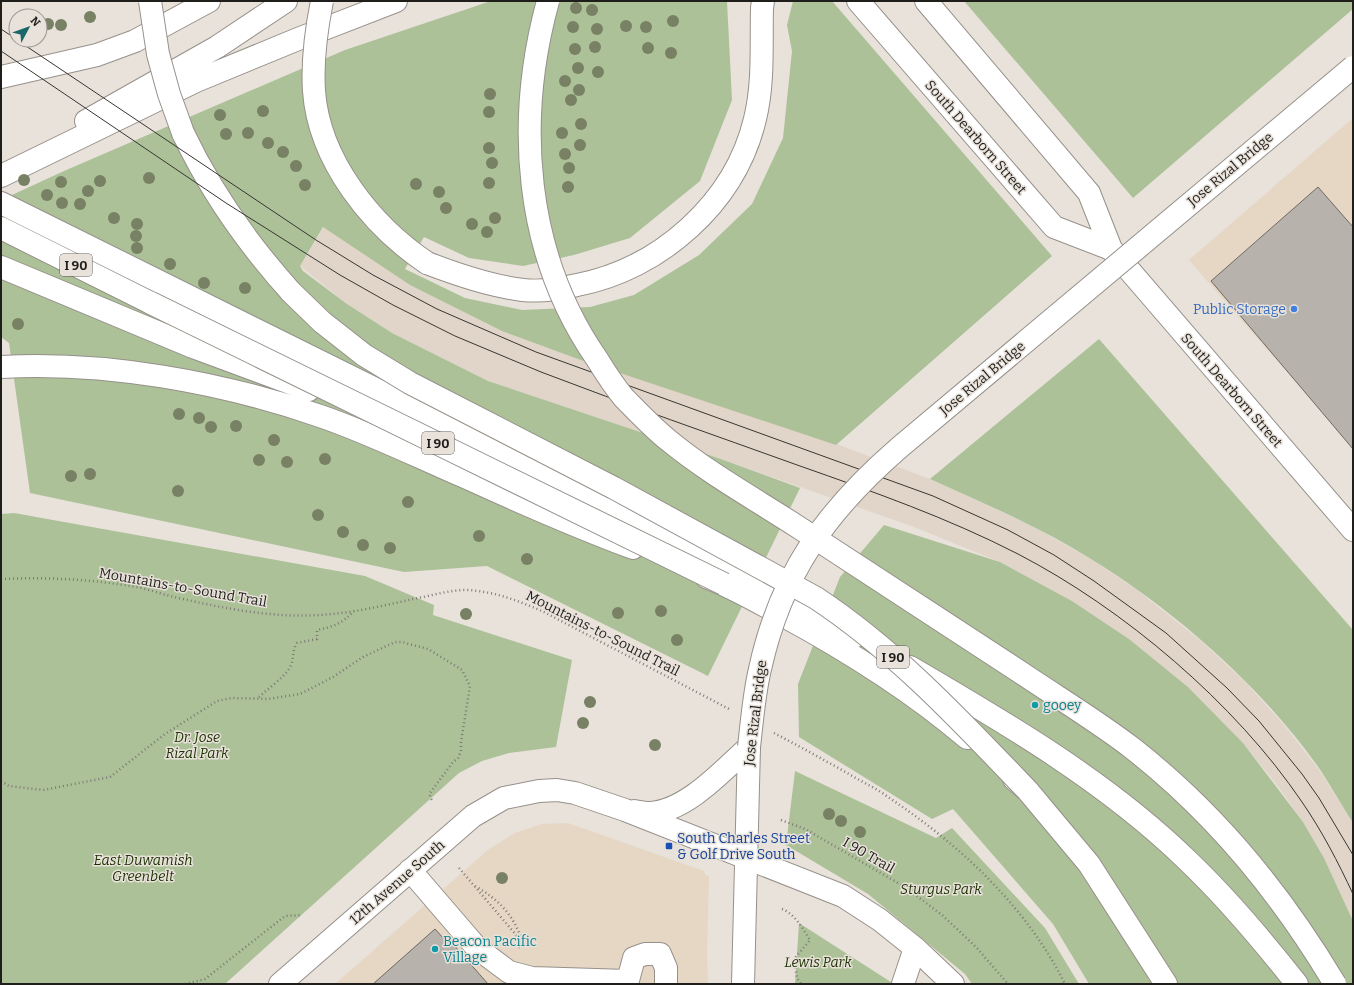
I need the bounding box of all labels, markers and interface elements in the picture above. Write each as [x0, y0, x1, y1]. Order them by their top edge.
north arrow [8, 8, 48, 48]
text: N [27, 14, 43, 30]
street label: South Dearborn Street [921, 77, 1030, 198]
street label: Jose Rizal Bridge [1183, 129, 1277, 211]
road number: I 90 [60, 254, 92, 276]
place label: Public Storage [1193, 301, 1286, 318]
marker: Public Storage [1289, 304, 1299, 314]
street label: South Dearborn Street [1177, 330, 1286, 451]
street label: Jose Rizal Bridge [935, 338, 1029, 420]
road number: I 90 [422, 432, 454, 454]
street label: Mountains-to-Sound Trail [98, 564, 268, 611]
street label: Mountains-to-Sound Trail [523, 587, 682, 680]
road number: I 90 [877, 646, 909, 668]
street label: Jose Rizal Bridge [740, 659, 770, 768]
place label: gooey [1043, 697, 1082, 714]
marker: gooey [1030, 700, 1040, 710]
park label: Dr. Jose Rizal Park [165, 729, 229, 762]
place label: South Charles Street & Golf Drive South [677, 830, 810, 863]
street label: I 90 Trail [840, 834, 898, 877]
street label: 12th Avenue South [346, 836, 449, 928]
marker: South Charles Street & Golf Drive South [664, 841, 674, 851]
park label: East Duwamish Greenbelt [93, 852, 193, 885]
park label: Sturgus Park [900, 881, 982, 898]
place label: Beacon Pacific Village [443, 933, 537, 966]
marker: Beacon Pacific Village [430, 944, 440, 954]
park label: Lewis Park [784, 954, 852, 971]

